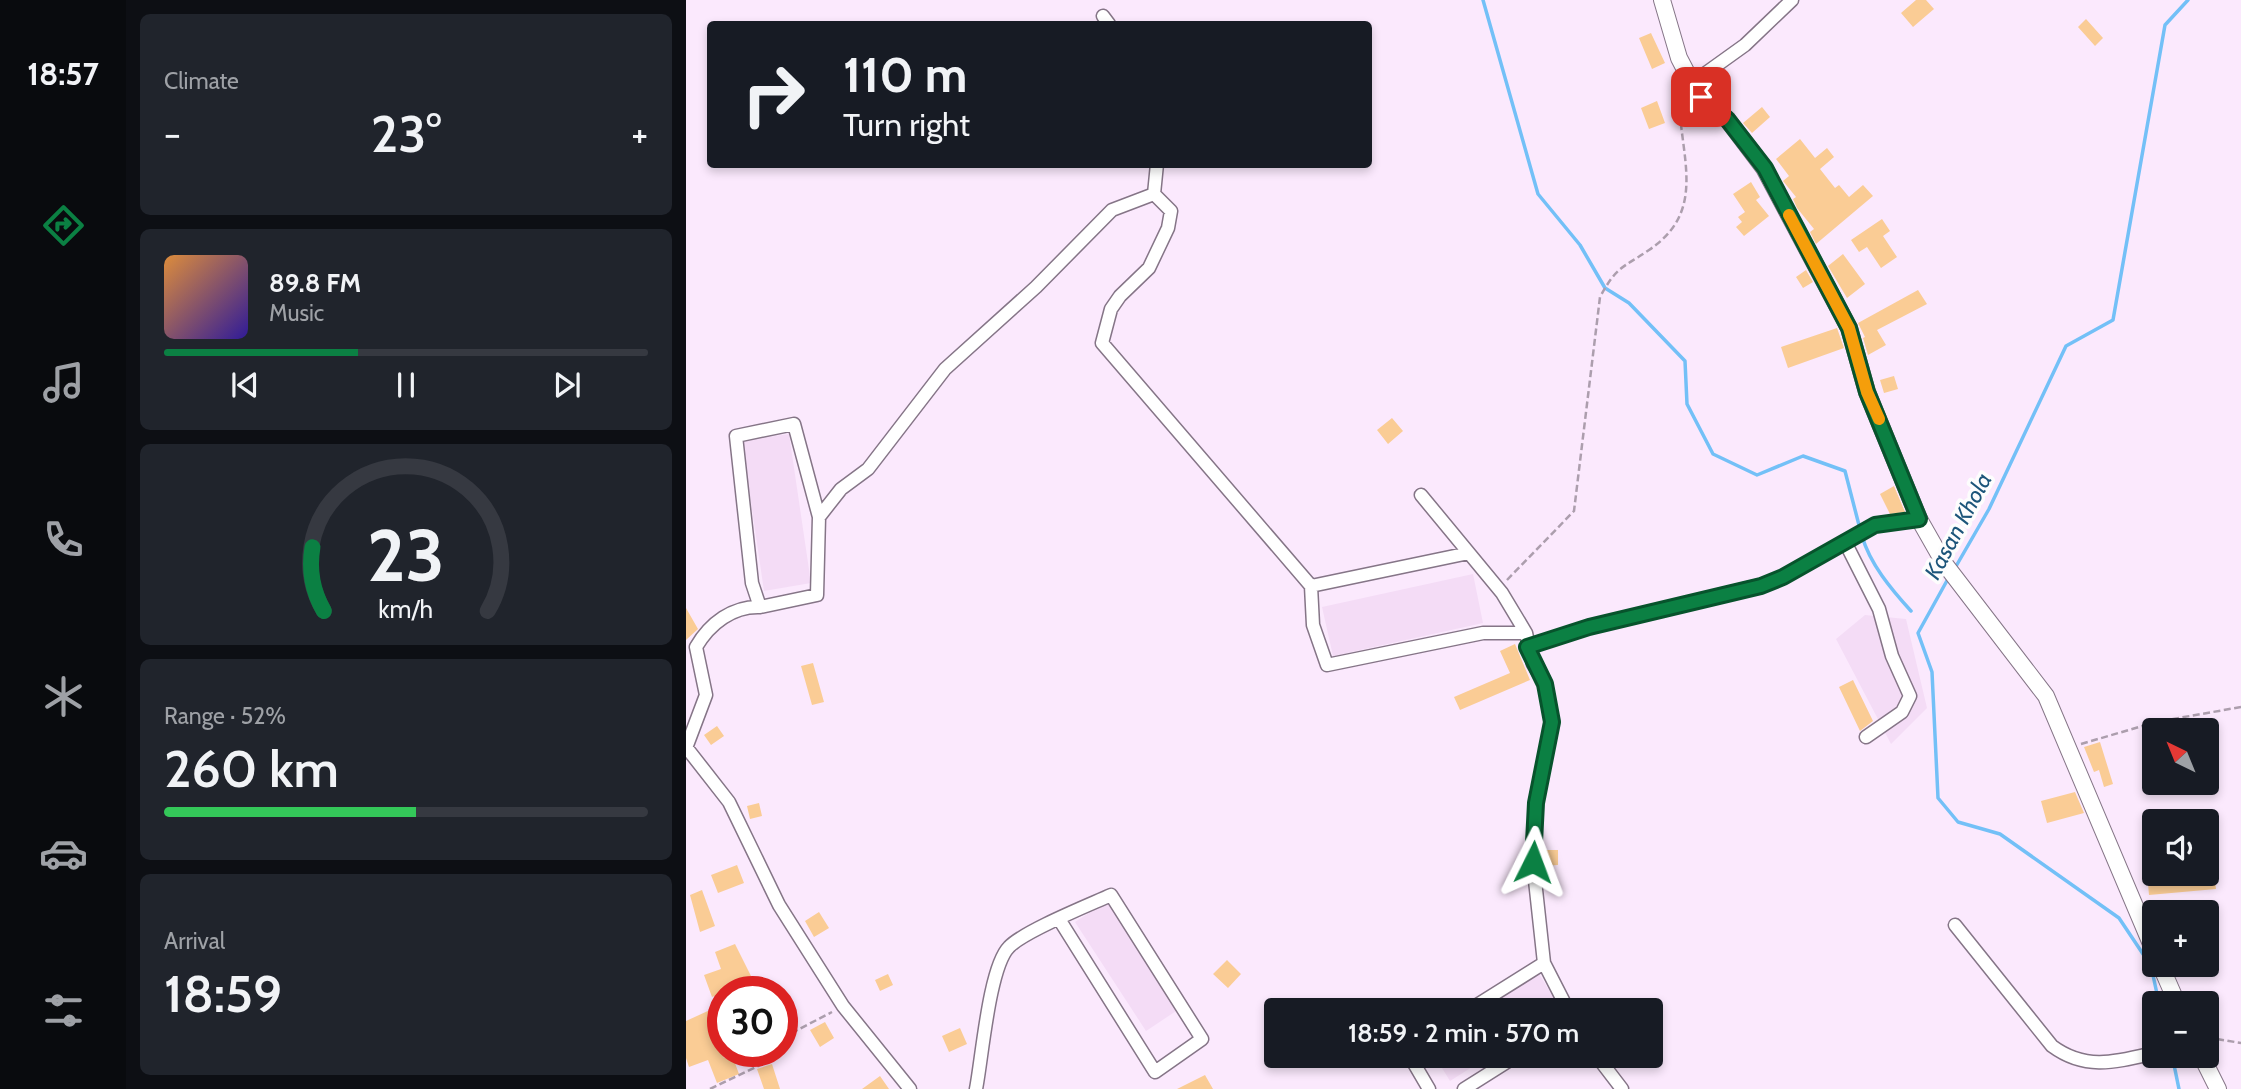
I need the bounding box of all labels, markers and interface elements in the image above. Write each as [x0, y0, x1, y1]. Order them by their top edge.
text: 110 m [843, 45, 967, 104]
icon: right [728, 49, 819, 140]
text: 18:57 [27, 54, 99, 93]
text: Climate [164, 67, 239, 95]
pin [1671, 67, 1731, 127]
icon: arrive [1682, 78, 1720, 116]
text: 23° [371, 102, 441, 165]
text: Turn right [843, 105, 970, 144]
text: − [164, 110, 181, 157]
text: + [631, 110, 648, 157]
icon: directions [39, 201, 88, 250]
text: 89.8 FM [269, 267, 361, 299]
text: Music [269, 299, 324, 327]
icon: music [39, 358, 88, 407]
icon: previous [226, 366, 264, 404]
icon: pause [387, 366, 425, 404]
icon: next [548, 366, 586, 404]
water label: Kasan Khola [1918, 468, 1998, 584]
text: 23 [367, 511, 445, 599]
icon: phone [39, 515, 88, 564]
text: km/h [379, 593, 433, 623]
icon: climate [39, 672, 88, 721]
text: Range · 52% [164, 702, 286, 730]
north arrow [2142, 718, 2219, 794]
map controls [2142, 718, 2219, 1068]
text: 260 km [164, 737, 339, 800]
button: sound [2142, 809, 2219, 886]
position arrow [1496, 825, 1570, 899]
icon: car [39, 829, 88, 878]
button: + [2142, 900, 2219, 977]
text: Arrival [164, 927, 225, 955]
text: 18:59 [164, 962, 282, 1025]
speed limit sign: 30 [707, 976, 798, 1067]
icon: filters [39, 986, 88, 1035]
button: − [2142, 991, 2219, 1068]
text: 18:59 · 2 min · 570 m [1348, 1017, 1579, 1049]

